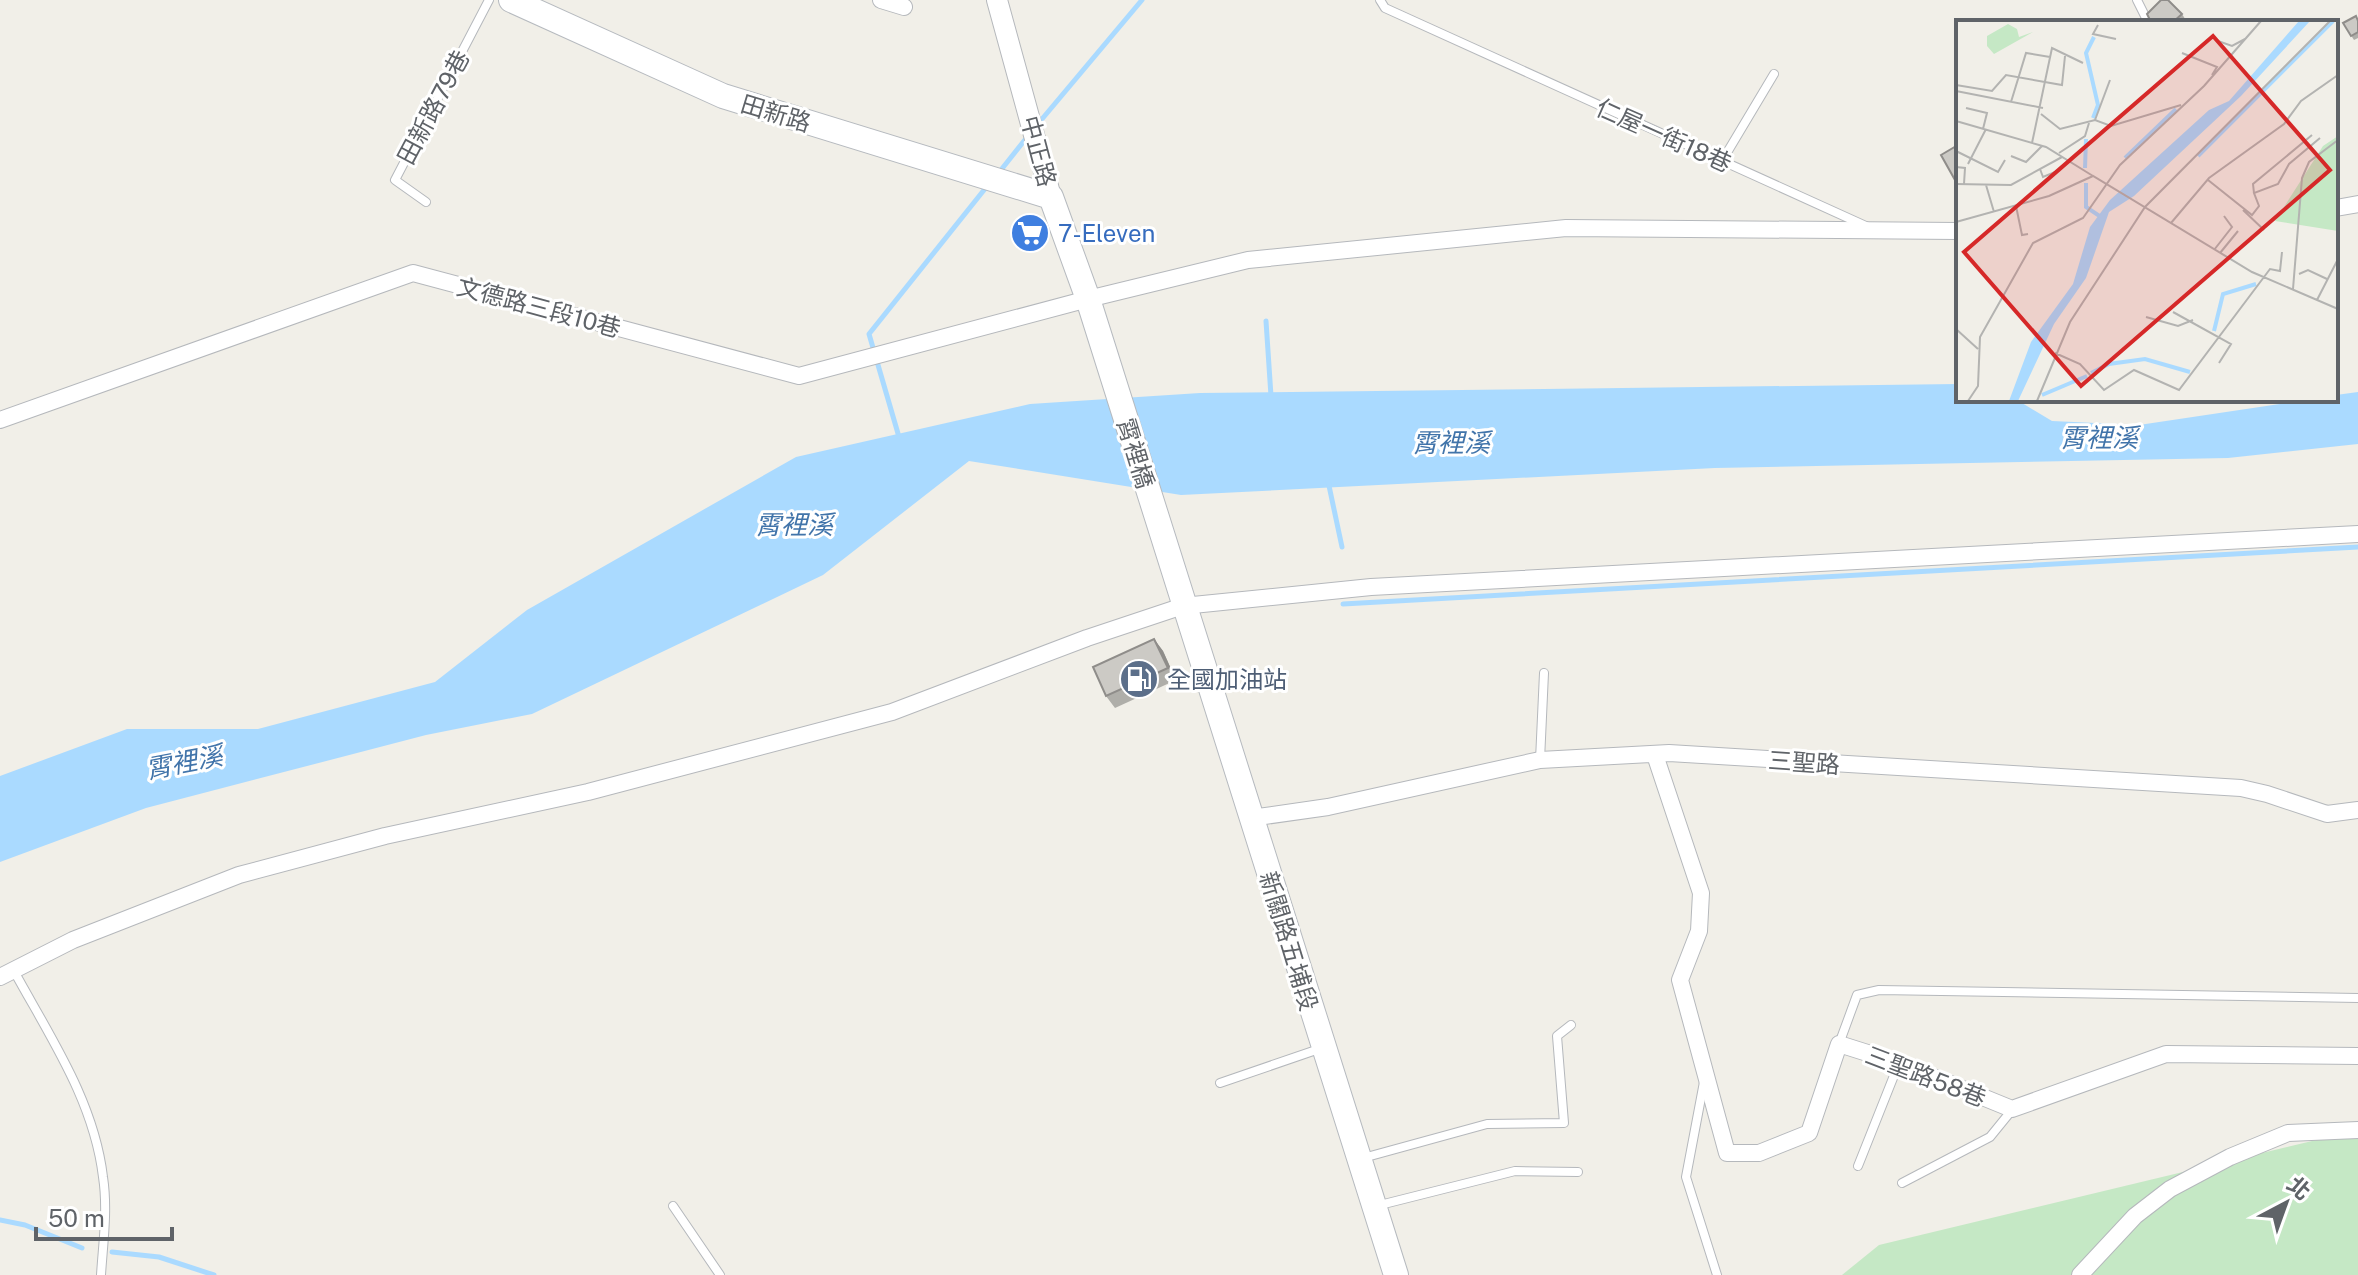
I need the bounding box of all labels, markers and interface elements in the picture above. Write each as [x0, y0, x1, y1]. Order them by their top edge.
inset map [1956, 20, 2338, 402]
street label: 田新路79巷 [391, 45, 475, 169]
street label: 田新路 [737, 89, 815, 137]
street label: 仁屋一街18巷 [1592, 93, 1736, 177]
street label: 中正路 [1016, 113, 1062, 189]
supermarket icon: 7-Eleven [1009, 212, 1051, 254]
place label: 7-Eleven [1058, 219, 1155, 247]
street label: 文德路三段10巷 [454, 272, 624, 342]
street label: 霄裡橋 [1112, 414, 1160, 492]
water label: 霄裡溪 [2060, 422, 2142, 453]
water label: 霄裡溪 [1412, 427, 1494, 458]
water label: 霄裡溪 [755, 509, 837, 540]
fuel station icon: 全國加油站 [1118, 658, 1160, 700]
place label: 全國加油站 [1167, 665, 1287, 693]
water label: 霄裡溪 [143, 739, 229, 785]
street label: 三聖路 [1767, 746, 1841, 778]
street label: 新關路五埔段 [1255, 868, 1323, 1014]
street label: 三聖路58巷 [1862, 1040, 1990, 1112]
north arrow [2246, 1163, 2326, 1243]
text: 北 [2282, 1171, 2316, 1205]
scale bar [36, 1191, 172, 1241]
text: 50 m [48, 1204, 105, 1232]

